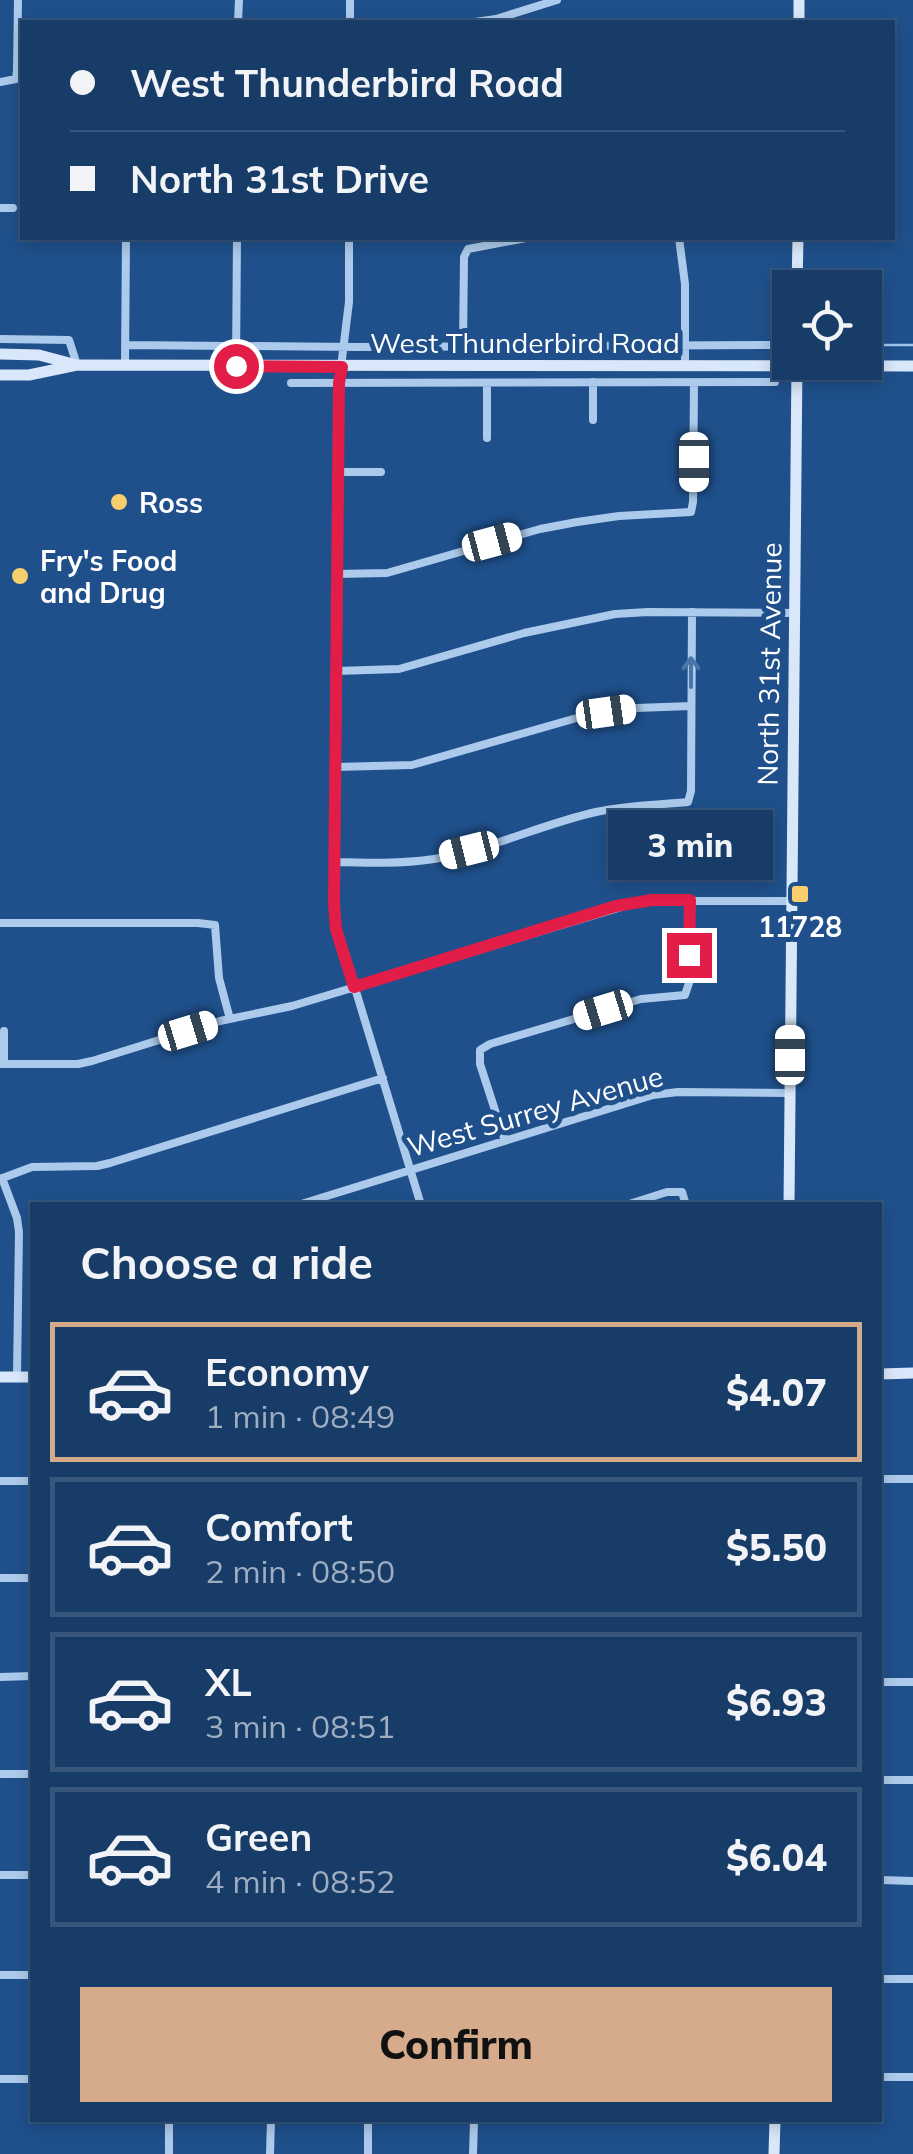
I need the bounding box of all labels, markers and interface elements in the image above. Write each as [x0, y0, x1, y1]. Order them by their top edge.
text: West Thunderbird Road [130, 59, 564, 107]
text: North 31st Drive [130, 155, 429, 203]
map controls [772, 270, 882, 380]
button: locate [772, 270, 882, 380]
street label: West Thunderbird Road [370, 325, 680, 360]
route start [214, 344, 259, 389]
car [679, 432, 709, 492]
place label: Ross [139, 485, 203, 520]
marker: Ross [108, 491, 130, 513]
car [459, 520, 525, 564]
street label: North 31st Avenue [749, 542, 789, 786]
place label: Fry's Food and Drug [40, 543, 177, 610]
marker: Fry's Food and Drug [9, 565, 31, 587]
one-way arrow [682, 656, 700, 688]
car [574, 693, 638, 731]
callout: 3 min [606, 810, 772, 880]
text: 3 min [648, 825, 733, 865]
car [436, 828, 502, 872]
marker: 11728 [789, 883, 811, 905]
place label: 11728 [758, 909, 842, 944]
route end [667, 933, 712, 978]
car [570, 987, 636, 1033]
car [155, 1008, 221, 1054]
car [775, 1025, 805, 1085]
street label: West Surrey Avenue [403, 1058, 667, 1164]
text: Choose a ride [80, 1234, 373, 1290]
icon: car [85, 1347, 175, 1437]
text: Economy [205, 1348, 369, 1396]
text: $4.07 [726, 1368, 827, 1416]
text: 1 min · 08:49 [205, 1396, 395, 1436]
icon: car [85, 1502, 175, 1592]
text: Comfort [205, 1503, 353, 1551]
text: $5.50 [726, 1523, 827, 1571]
text: 2 min · 08:50 [205, 1551, 395, 1591]
icon: car [85, 1657, 175, 1747]
text: XL [205, 1658, 252, 1706]
text: $6.93 [726, 1678, 827, 1726]
text: 3 min · 08:51 [205, 1706, 395, 1746]
icon: car [85, 1812, 175, 1902]
text: Green [205, 1813, 312, 1861]
text: $6.04 [726, 1833, 827, 1881]
text: 4 min · 08:52 [205, 1861, 395, 1901]
button: Confirm [80, 1987, 832, 2102]

